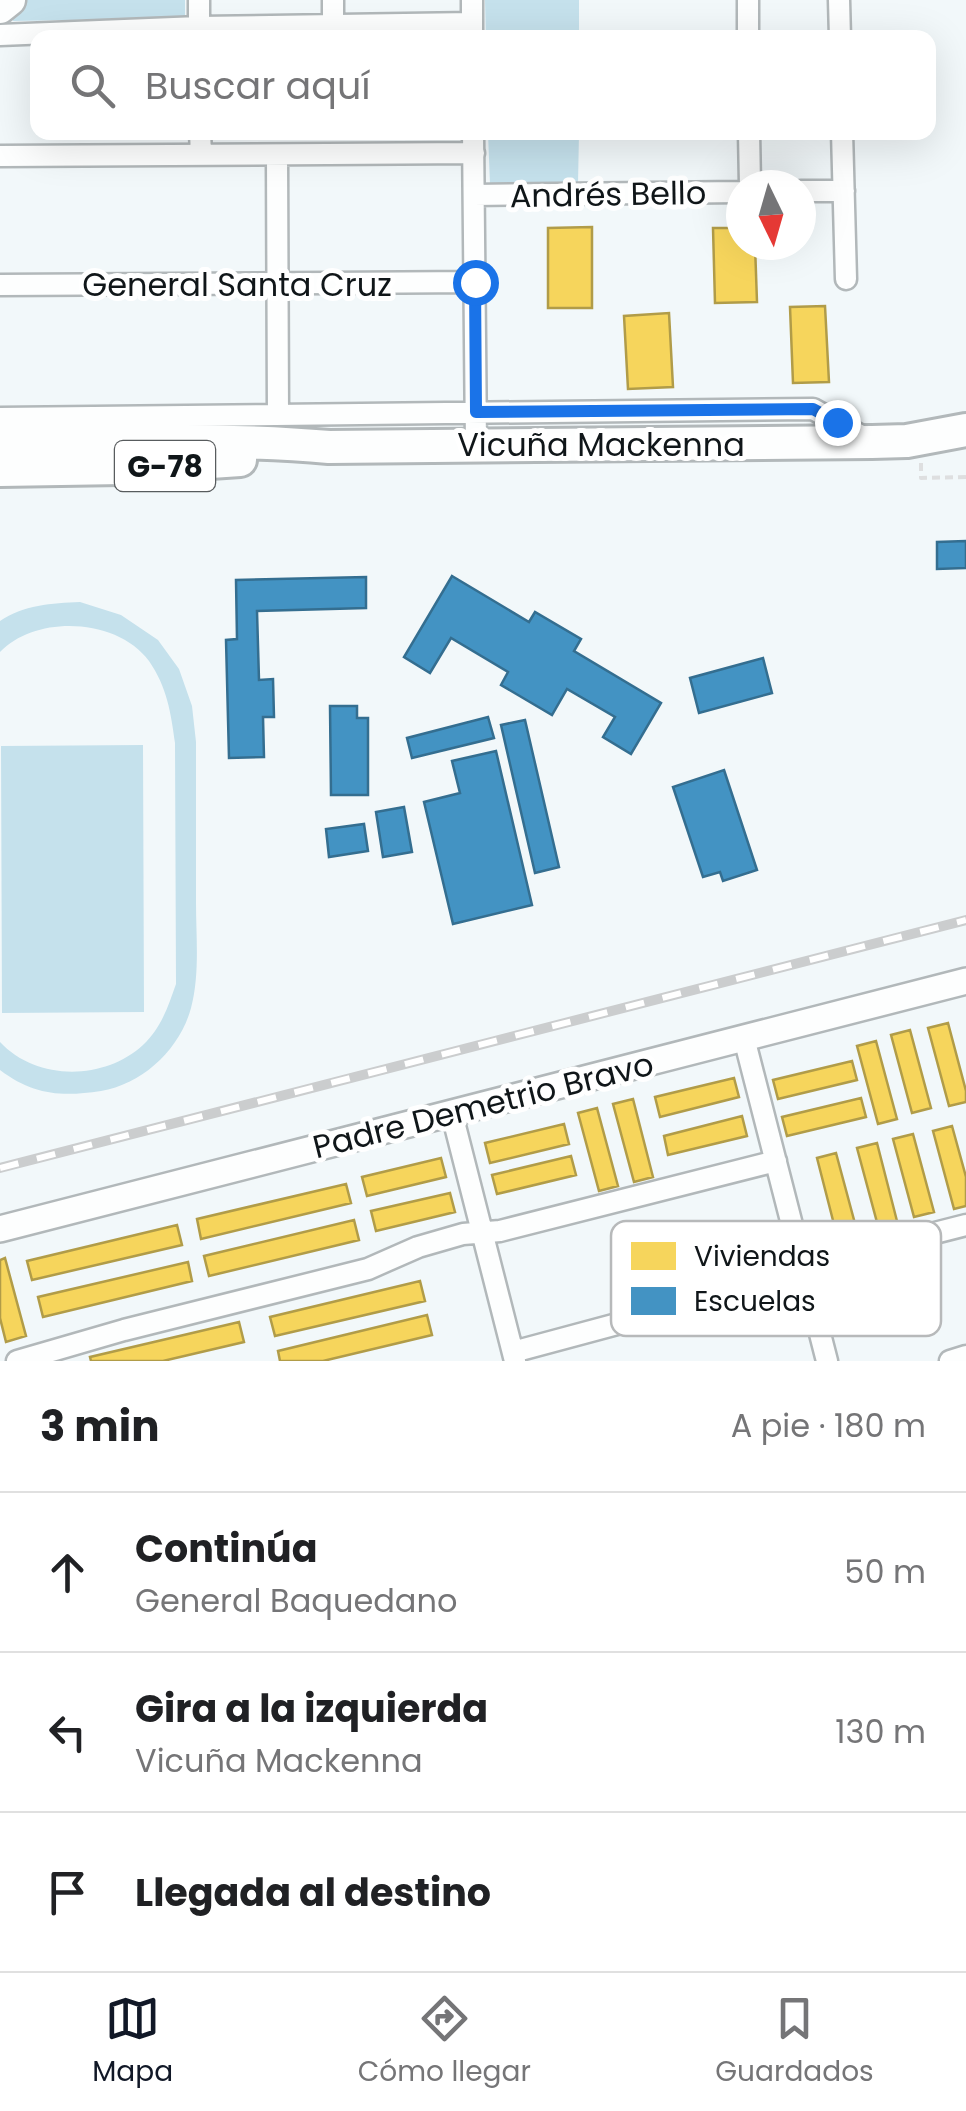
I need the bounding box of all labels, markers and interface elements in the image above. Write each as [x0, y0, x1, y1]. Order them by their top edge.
search box [30, 30, 936, 140]
icon: search [65, 58, 120, 113]
text: Buscar aquí [145, 59, 371, 112]
street label: Andrés Bello [509, 170, 707, 218]
north arrow [726, 170, 816, 260]
route start [453, 260, 499, 306]
street label: General Santa Cruz [82, 262, 392, 307]
route end [815, 400, 861, 446]
street label: Vicuña Mackenna [457, 422, 745, 467]
road number: G-78 [115, 441, 215, 491]
street label: Padre Demetrio Bravo [308, 1041, 658, 1169]
legend [611, 1221, 941, 1336]
text: Viviendas [694, 1237, 830, 1276]
text: Escuelas [694, 1282, 816, 1321]
text: 3 min [40, 1397, 160, 1456]
text: A pie · 180 m [731, 1403, 926, 1448]
text: Continúa [135, 1522, 317, 1575]
icon: ahead [40, 1545, 95, 1600]
text: 50 m [844, 1549, 926, 1594]
text: General Baquedano [135, 1578, 457, 1623]
text: Gira a la izquierda [135, 1682, 488, 1735]
icon: left [40, 1705, 95, 1760]
text: 130 m [835, 1709, 926, 1754]
text: Vicuña Mackenna [135, 1738, 423, 1783]
icon: arrive [40, 1865, 95, 1920]
text: Llegada al destino [135, 1866, 491, 1919]
tab: Mapa [92, 1991, 173, 2093]
tab: Cómo llegar [358, 1991, 531, 2093]
tab: Guardados [715, 1991, 874, 2093]

